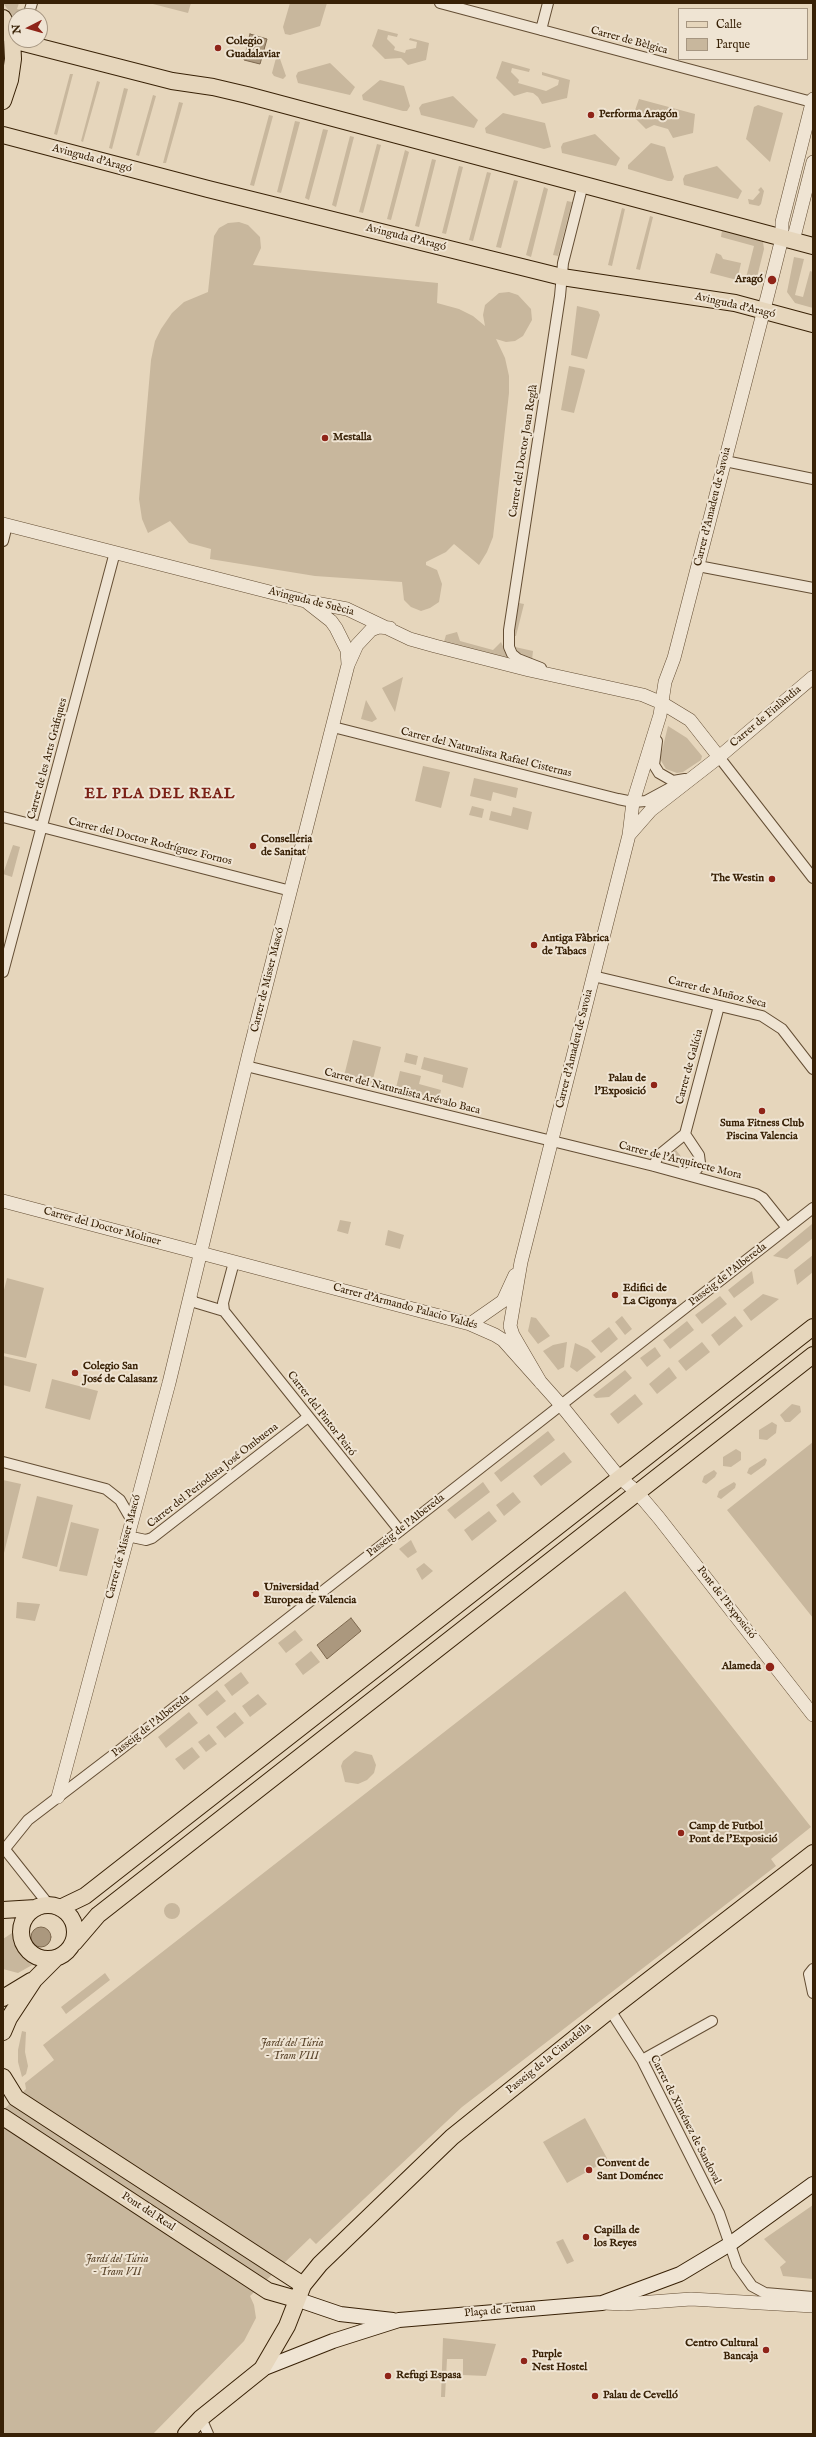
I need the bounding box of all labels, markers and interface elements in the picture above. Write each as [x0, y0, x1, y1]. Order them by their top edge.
north arrow [8, 8, 48, 48]
legend [678, 8, 808, 60]
text: Calle [716, 17, 742, 32]
text: N [10, 24, 25, 35]
street label: Carrer de Bèlgica [589, 24, 669, 58]
place label: Colegio Guadalaviar [226, 35, 280, 61]
text: Parque [716, 37, 750, 52]
marker: Colegio Guadalaviar [213, 43, 223, 53]
place label: Performa Aragón [599, 108, 678, 122]
marker: Performa Aragón [586, 110, 596, 120]
street label: Avinguda d'Aragó [51, 142, 133, 176]
street label: Avinguda d'Aragó [365, 222, 447, 254]
place label: Aragó [735, 273, 763, 287]
marker: Aragó [766, 274, 778, 286]
street label: Avinguda d'Aragó [694, 290, 776, 322]
street label: Carrer del Doctor Joan Reglà [507, 384, 541, 518]
place label: Mestalla [333, 431, 371, 445]
marker: Mestalla [320, 433, 330, 443]
street label: Carrer d'Amadeu de Savoia [692, 446, 734, 568]
street label: Avinguda de Suècia [267, 585, 355, 619]
street label: Carrer de Finlàndia [728, 684, 804, 750]
street label: Carrer de les Arts Gràfiques [25, 697, 71, 821]
street label: Carrer del Naturalista Rafael Cisternas [399, 725, 573, 781]
district label: EL PLA DEL REAL [85, 786, 235, 804]
street label: Carrer del Doctor Rodríguez Fornos [67, 815, 233, 869]
place label: Conselleria de Sanitat [261, 833, 312, 859]
marker: Conselleria de Sanitat [248, 841, 258, 851]
place label: The Westin [711, 872, 764, 886]
marker: The Westin [767, 874, 777, 884]
street label: Carrer de Misser Mascó [249, 926, 287, 1034]
place label: Antiga Fàbrica de Tabacs [542, 932, 609, 958]
marker: Antiga Fàbrica de Tabacs [529, 940, 539, 950]
street label: Carrer de Muñoz Seca [666, 974, 768, 1012]
street label: Carrer d'Amadeu de Savoia [554, 988, 596, 1110]
street label: Carrer de Galícia [674, 1028, 706, 1106]
street label: Carrer del Naturalista Arévalo Baca [323, 1066, 481, 1118]
place label: Palau de l'Exposició [595, 1072, 646, 1098]
marker: Palau de l'Exposició [649, 1080, 659, 1090]
marker: Suma Fitness Club Piscina Valencia [757, 1106, 767, 1116]
place label: Suma Fitness Club Piscina Valencia [720, 1117, 804, 1143]
street label: Carrer de l'Arquitecte Mora [617, 1139, 743, 1183]
street label: Carrer del Doctor Moliner [42, 1205, 162, 1249]
street label: Passeig de l'Albereda [686, 1241, 770, 1309]
street label: Carrer d'Armando Palacio Valdés [331, 1281, 479, 1333]
place label: Edifici de La Cigonya [623, 1282, 676, 1308]
marker: Edifici de La Cigonya [610, 1290, 620, 1300]
place label: Colegio San José de Calasanz [83, 1360, 158, 1386]
marker: Colegio San José de Calasanz [70, 1368, 80, 1378]
street label: Carrer del Pintor Peiró [284, 1369, 358, 1459]
street label: Carrer del Periodista José Ombuena [145, 1421, 281, 1531]
street label: Passeig de l'Albereda [364, 1492, 448, 1560]
street label: Carrer de Misser Mascó [104, 1493, 144, 1601]
street label: Pont de l'Exposició [694, 1564, 758, 1642]
place label: Universidad Europea de Valencia [264, 1581, 356, 1607]
marker: Universidad Europea de Valencia [251, 1589, 261, 1599]
place label: Alameda [722, 1660, 761, 1674]
marker: Alameda [764, 1661, 776, 1673]
street label: Passeig de l'Albereda [109, 1692, 193, 1760]
place label: Camp de Futbol Pont de l'Exposició [689, 1820, 778, 1846]
marker: Camp de Futbol Pont de l'Exposició [676, 1828, 686, 1838]
street label: Passeig de la Ciutadella [504, 2021, 594, 2097]
park label: Jardí del Túria - Tram VIII [260, 2037, 324, 2063]
street label: Carrer de Ximénez de Sandoval [647, 2053, 723, 2187]
place label: Convent de Sant Doménec [597, 2157, 663, 2183]
marker: Convent de Sant Doménec [584, 2165, 594, 2175]
street label: Pont del Real [119, 2190, 177, 2234]
place label: Capilla de los Reyes [594, 2224, 640, 2250]
marker: Capilla de los Reyes [581, 2232, 591, 2242]
park label: Jardí del Túria - Tram VII [85, 2253, 149, 2279]
street label: Plaça de Tetuan [464, 2301, 536, 2321]
place label: Centro Cultural Bancaja [685, 2337, 758, 2363]
marker: Centro Cultural Bancaja [761, 2345, 771, 2355]
place label: Purple Nest Hostel [532, 2348, 587, 2374]
marker: Purple Nest Hostel [519, 2356, 529, 2366]
place label: Refugi Espasa [396, 2369, 461, 2383]
marker: Refugi Espasa [383, 2371, 393, 2381]
place label: Palau de Cevelló [603, 2389, 678, 2403]
marker: Palau de Cevelló [590, 2391, 600, 2401]

